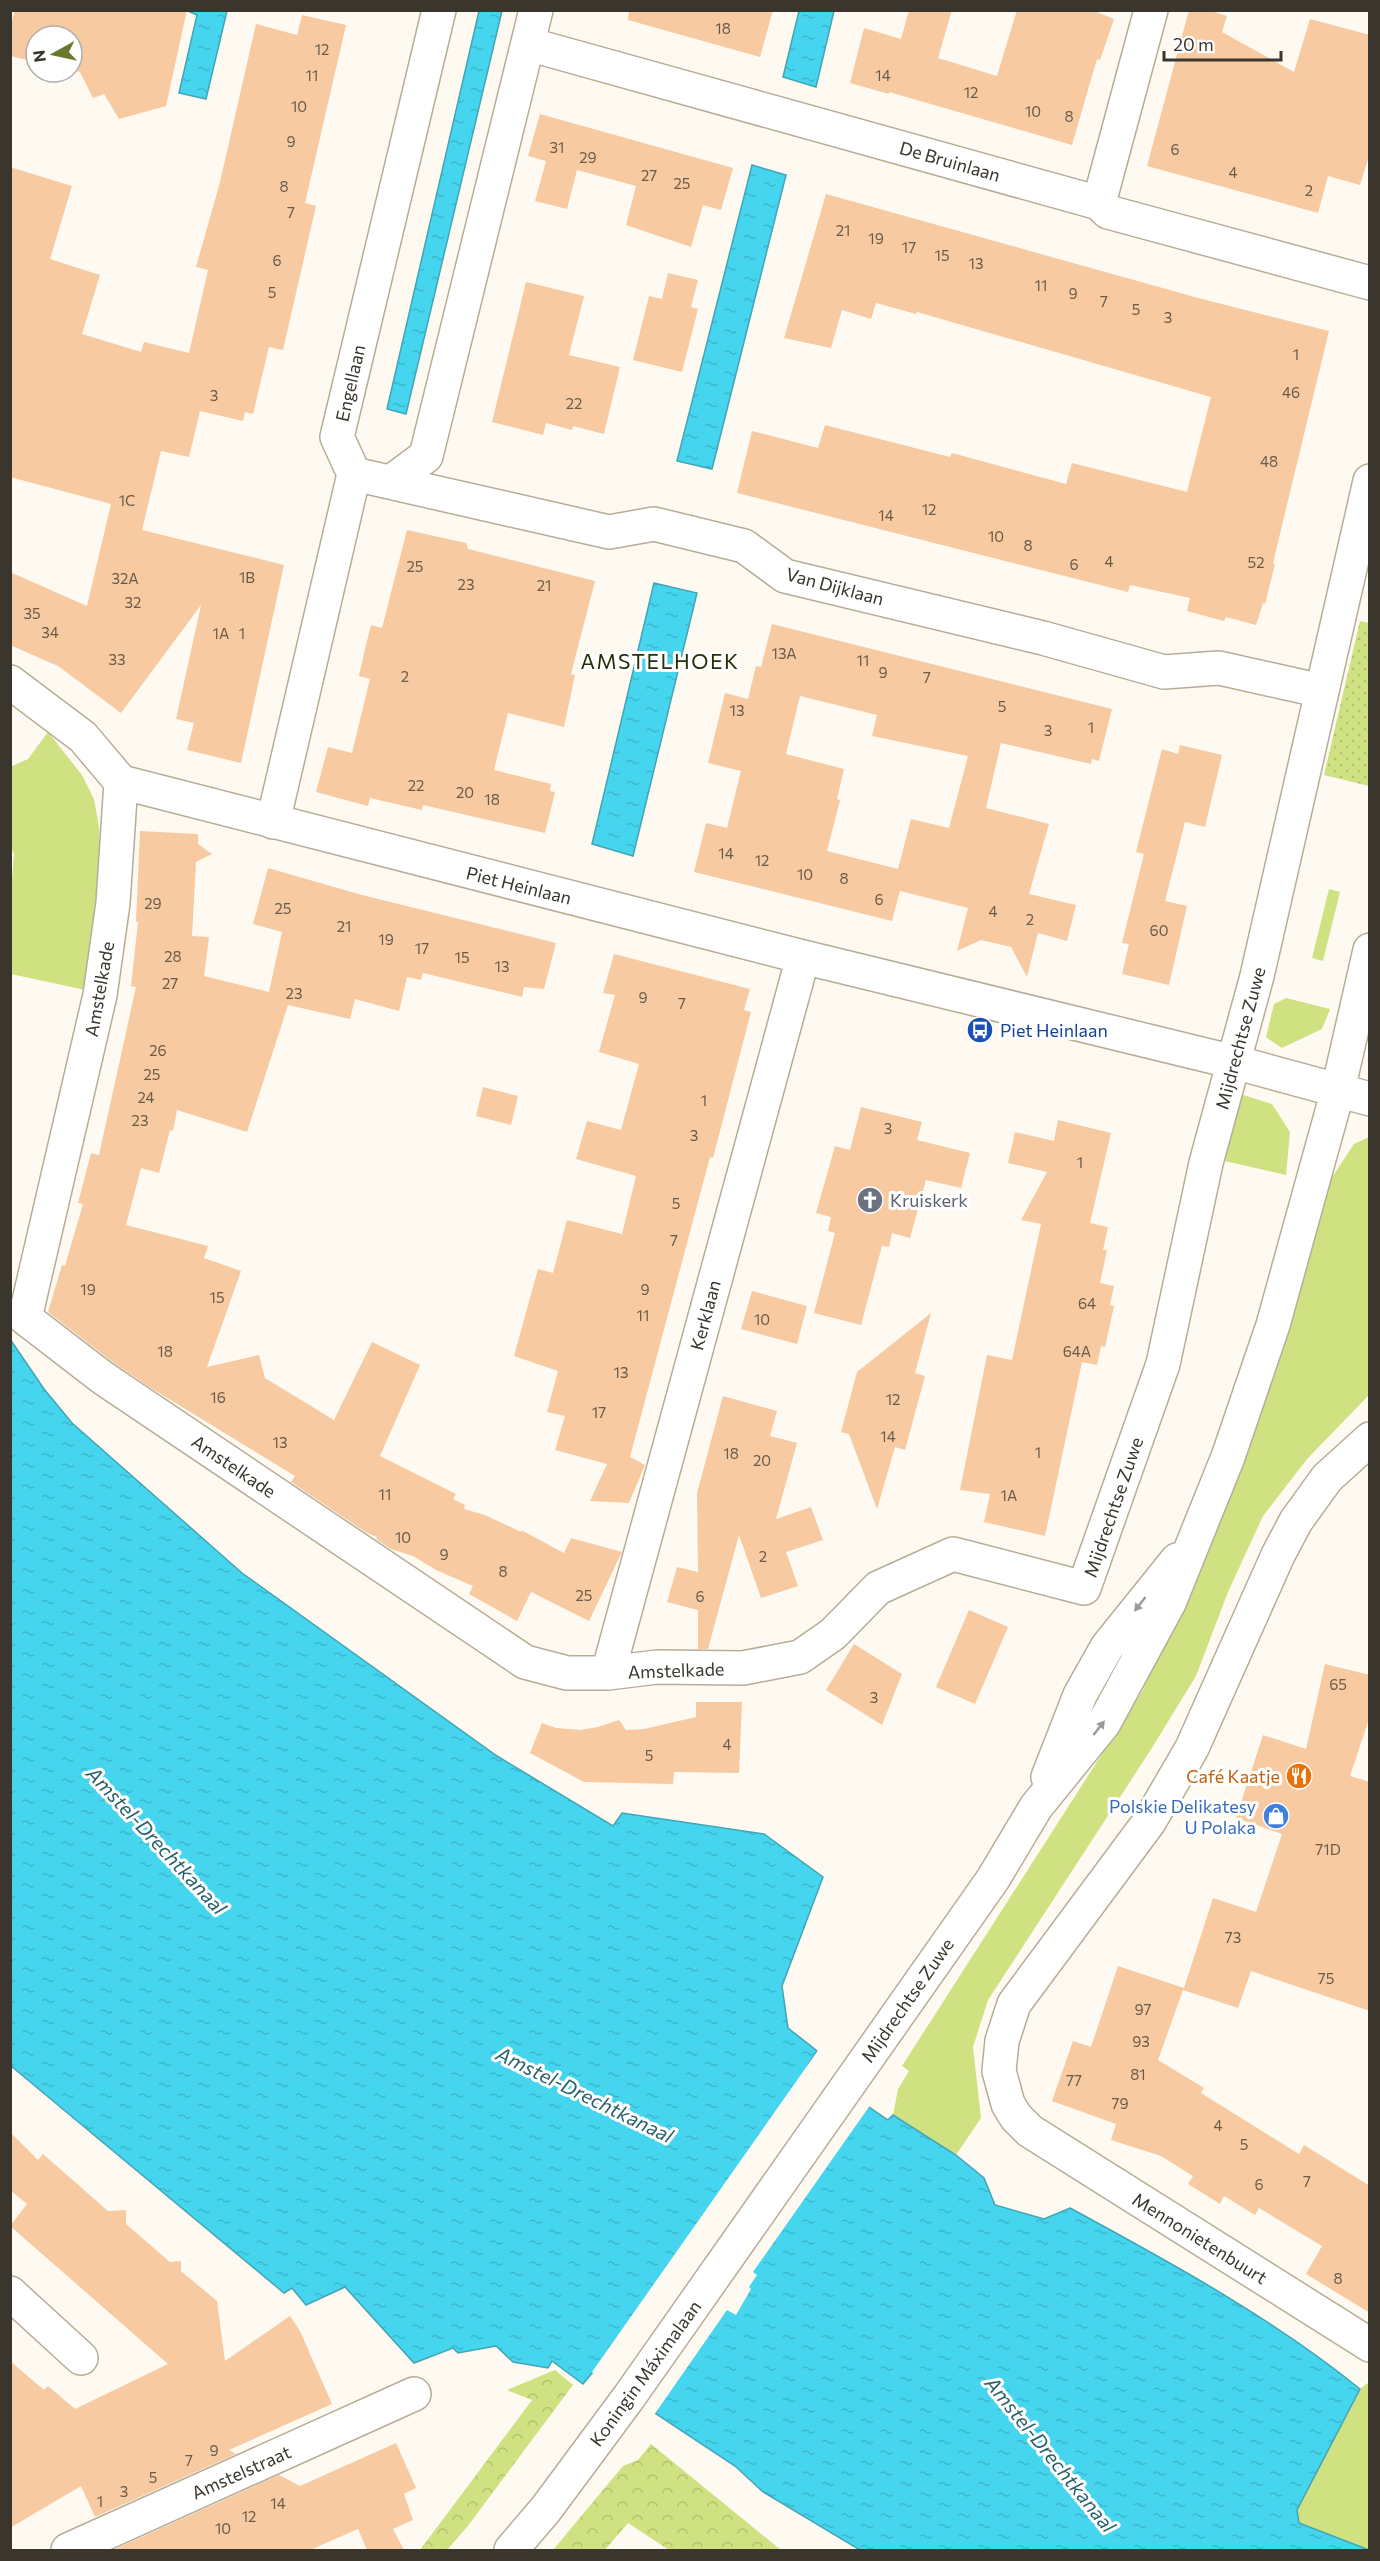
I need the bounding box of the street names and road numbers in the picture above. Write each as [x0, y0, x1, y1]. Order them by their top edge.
street label: De Bruinlaan [897, 136, 1003, 186]
street label: Engellaan [330, 342, 370, 424]
street label: Van Dijklaan [784, 562, 886, 610]
street label: Piet Heinlaan [464, 861, 574, 909]
street label: Amstelkade [80, 939, 118, 1039]
street label: Mijdrechtse Zuwe [1210, 964, 1270, 1112]
street label: Kerklaan [685, 1278, 725, 1352]
street label: Amstelkade [188, 1430, 280, 1502]
street label: Mijdrechtse Zuwe [1079, 1434, 1147, 1580]
street label: Amstelkade [627, 1657, 725, 1683]
street label: Mijdrechtse Zuwe [856, 1934, 958, 2066]
street label: Mennonietenbuurt [1129, 2188, 1271, 2288]
street label: Koningin Máximalaan [585, 2296, 705, 2450]
street label: Amstelstraat [188, 2440, 294, 2504]

